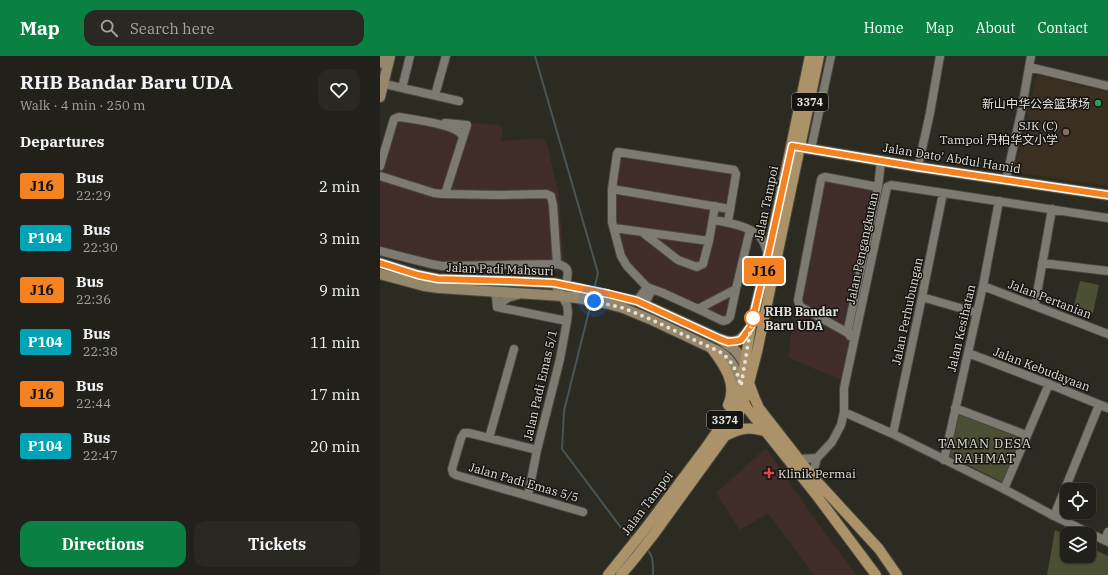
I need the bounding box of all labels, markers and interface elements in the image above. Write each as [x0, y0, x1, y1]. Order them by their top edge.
search box [84, 10, 364, 46]
text: Map [20, 16, 60, 40]
icon: search [98, 17, 120, 39]
text: Search here [130, 19, 214, 38]
text: Home [864, 19, 903, 37]
text: Map [925, 19, 954, 37]
text: About [976, 19, 1015, 37]
text: Contact [1037, 19, 1088, 37]
button: heart [318, 69, 360, 111]
text: RHB Bandar Baru UDA [20, 70, 233, 94]
road number: 3374 [792, 93, 828, 111]
place label: 新山中华公会篮球场 [982, 96, 1090, 111]
text: Walk · 4 min · 250 m [20, 97, 145, 114]
marker: 新山中华公会篮球场 [1093, 98, 1103, 108]
place label: SJK (C) Tampoi 丹柏华文小学 [940, 118, 1058, 147]
marker: SJK (C) Tampoi 丹柏华文小学 [1061, 127, 1071, 137]
text: Departures [20, 132, 104, 151]
street label: Jalan Dato' Abdul Hamid [882, 140, 1022, 176]
street label: Jalan Tampoi [751, 164, 781, 242]
text: Bus [76, 168, 104, 187]
text: J16 [30, 177, 54, 195]
text: 2 min [319, 177, 360, 196]
text: 22:29 [76, 187, 111, 204]
street label: Jalan Pengangkutan [843, 190, 881, 305]
text: Bus [83, 220, 110, 239]
text: P104 [28, 229, 63, 247]
text: 3 min [319, 229, 360, 248]
text: 22:30 [83, 239, 118, 256]
street label: Jalan Perhubungan [888, 256, 926, 366]
line badge: J16 [741, 258, 787, 284]
street label: Jalan Padi Mahsuri [446, 260, 554, 278]
text: J16 [752, 262, 776, 280]
text: Bus [76, 272, 104, 291]
street label: Jalan Pertanian [1006, 276, 1094, 322]
text: J16 [30, 281, 54, 299]
text: 9 min [319, 281, 360, 300]
street label: Jalan Kesihatan [944, 283, 978, 373]
text: 22:36 [76, 291, 111, 308]
your location [584, 291, 604, 311]
place label: RHB Bandar Baru UDA [765, 304, 838, 333]
marker: RHB Bandar Baru UDA [744, 309, 762, 327]
text: Bus [83, 324, 110, 343]
street label: Jalan Padi Emas 5/1 [520, 328, 560, 442]
text: P104 [28, 333, 63, 351]
text: 11 min [310, 333, 360, 352]
text: 22:38 [83, 343, 118, 360]
street label: Jalan Kebudayaan [991, 344, 1093, 394]
text: Bus [76, 376, 104, 395]
text: J16 [30, 385, 54, 403]
text: 17 min [310, 385, 360, 404]
text: 22:44 [76, 395, 111, 412]
road number: 3374 [707, 411, 743, 429]
text: Bus [83, 428, 110, 447]
district label: TAMAN DESA RAHMAT [938, 435, 1032, 467]
text: P104 [28, 437, 63, 455]
text: 20 min [310, 437, 360, 456]
text: 22:47 [83, 447, 118, 464]
street label: Jalan Padi Emas 5/5 [467, 459, 581, 505]
place label: Klinik Permai [778, 466, 856, 481]
marker: Klinik Permai [763, 467, 775, 479]
street label: Jalan Tampoi [618, 468, 676, 538]
map controls [1060, 483, 1096, 563]
button: locate [1060, 483, 1096, 519]
button: Directions [20, 521, 186, 567]
button: Tickets [194, 521, 360, 567]
button: layers [1060, 527, 1096, 563]

